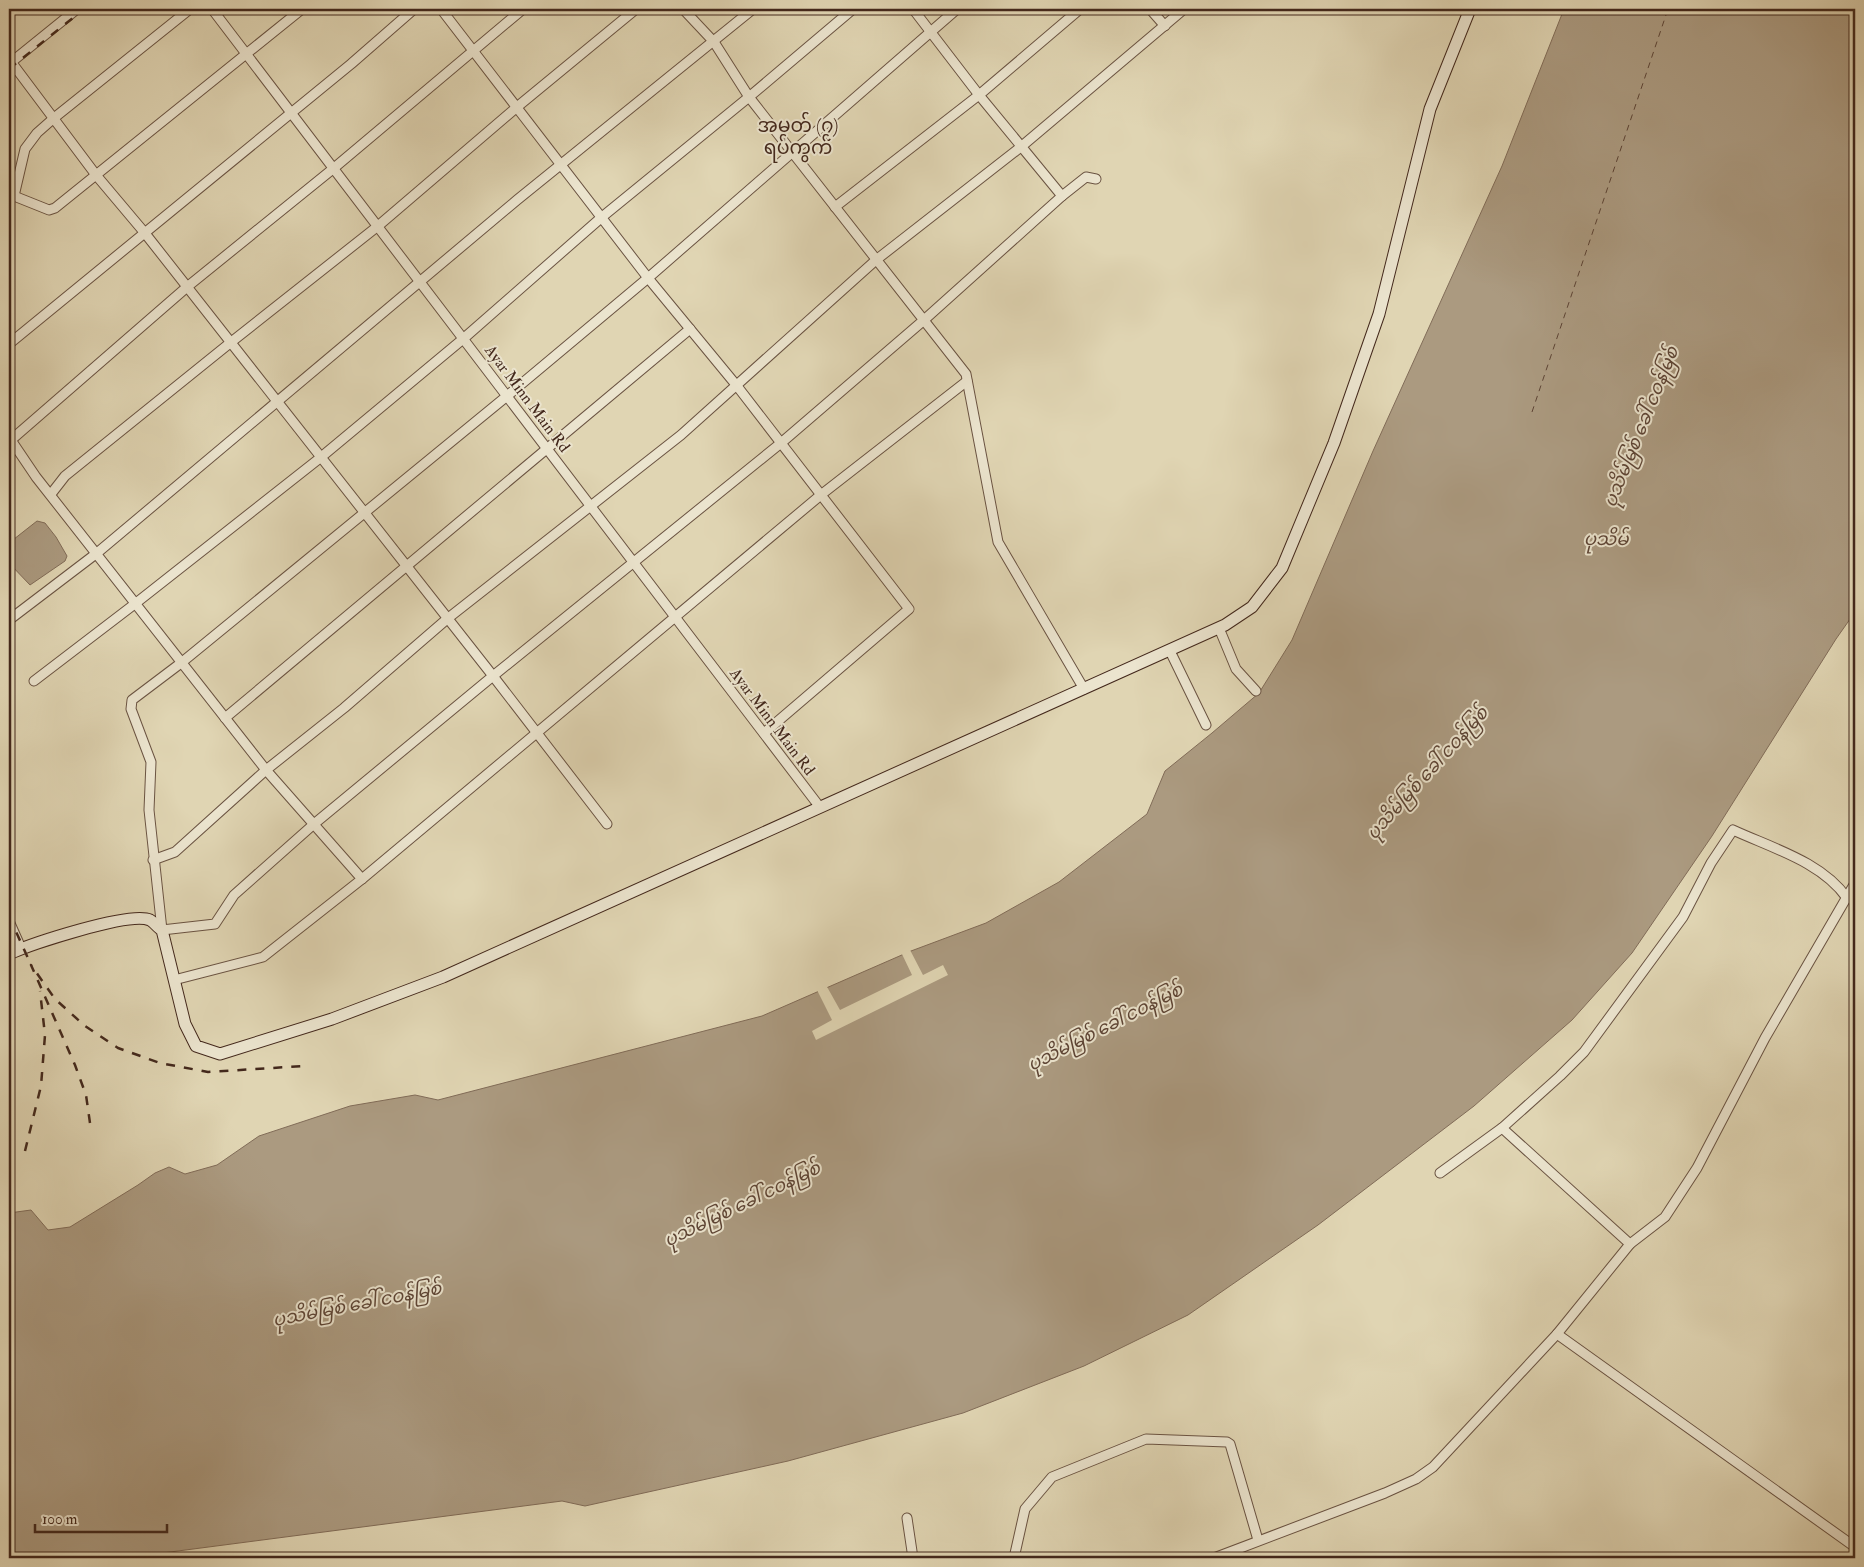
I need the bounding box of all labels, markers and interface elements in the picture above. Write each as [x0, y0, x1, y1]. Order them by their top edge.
district label: အမှတ် (၇) ရပ်ကွက် [757, 111, 839, 163]
street label: Ayar Minn Main Rd [480, 340, 574, 456]
water label: ပုသိမ်မြစ် ခေါ် ငဝန်မြစ် [1597, 341, 1688, 512]
water label: ပုသိမ် [1584, 526, 1630, 554]
street label: Ayar Minn Main Rd [725, 663, 819, 779]
water label: ပုသိမ်မြစ် ခေါ် ငဝန်မြစ် [1360, 700, 1496, 847]
water label: ပုသိမ်မြစ် ခေါ် ငဝန်မြစ် [1023, 976, 1189, 1079]
water label: ပုသိမ်မြစ် ခေါ် ငဝန်မြစ် [659, 1154, 827, 1255]
water label: ပုသိမ်မြစ် ခေါ် ငဝန်မြစ် [270, 1275, 445, 1335]
scale bar [35, 1502, 168, 1534]
text: 100 m [42, 1510, 78, 1529]

